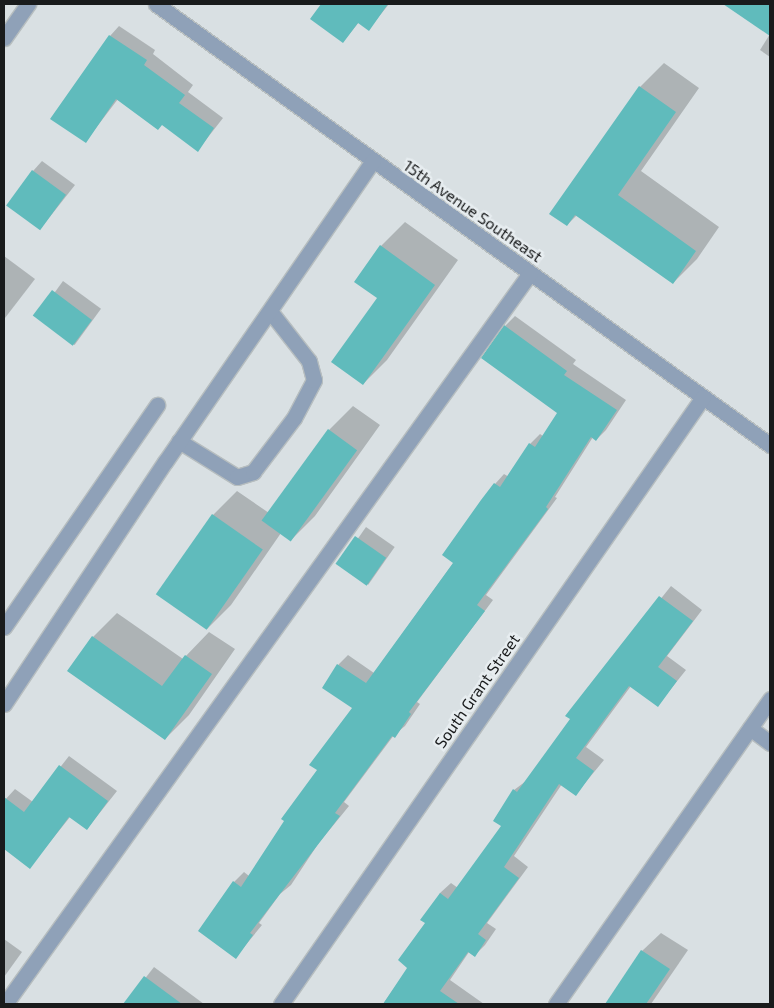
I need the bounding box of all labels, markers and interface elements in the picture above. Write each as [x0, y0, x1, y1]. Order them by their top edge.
street label: 15th Avenue Southeast [400, 156, 546, 266]
street label: South Grant Street [430, 630, 524, 752]

